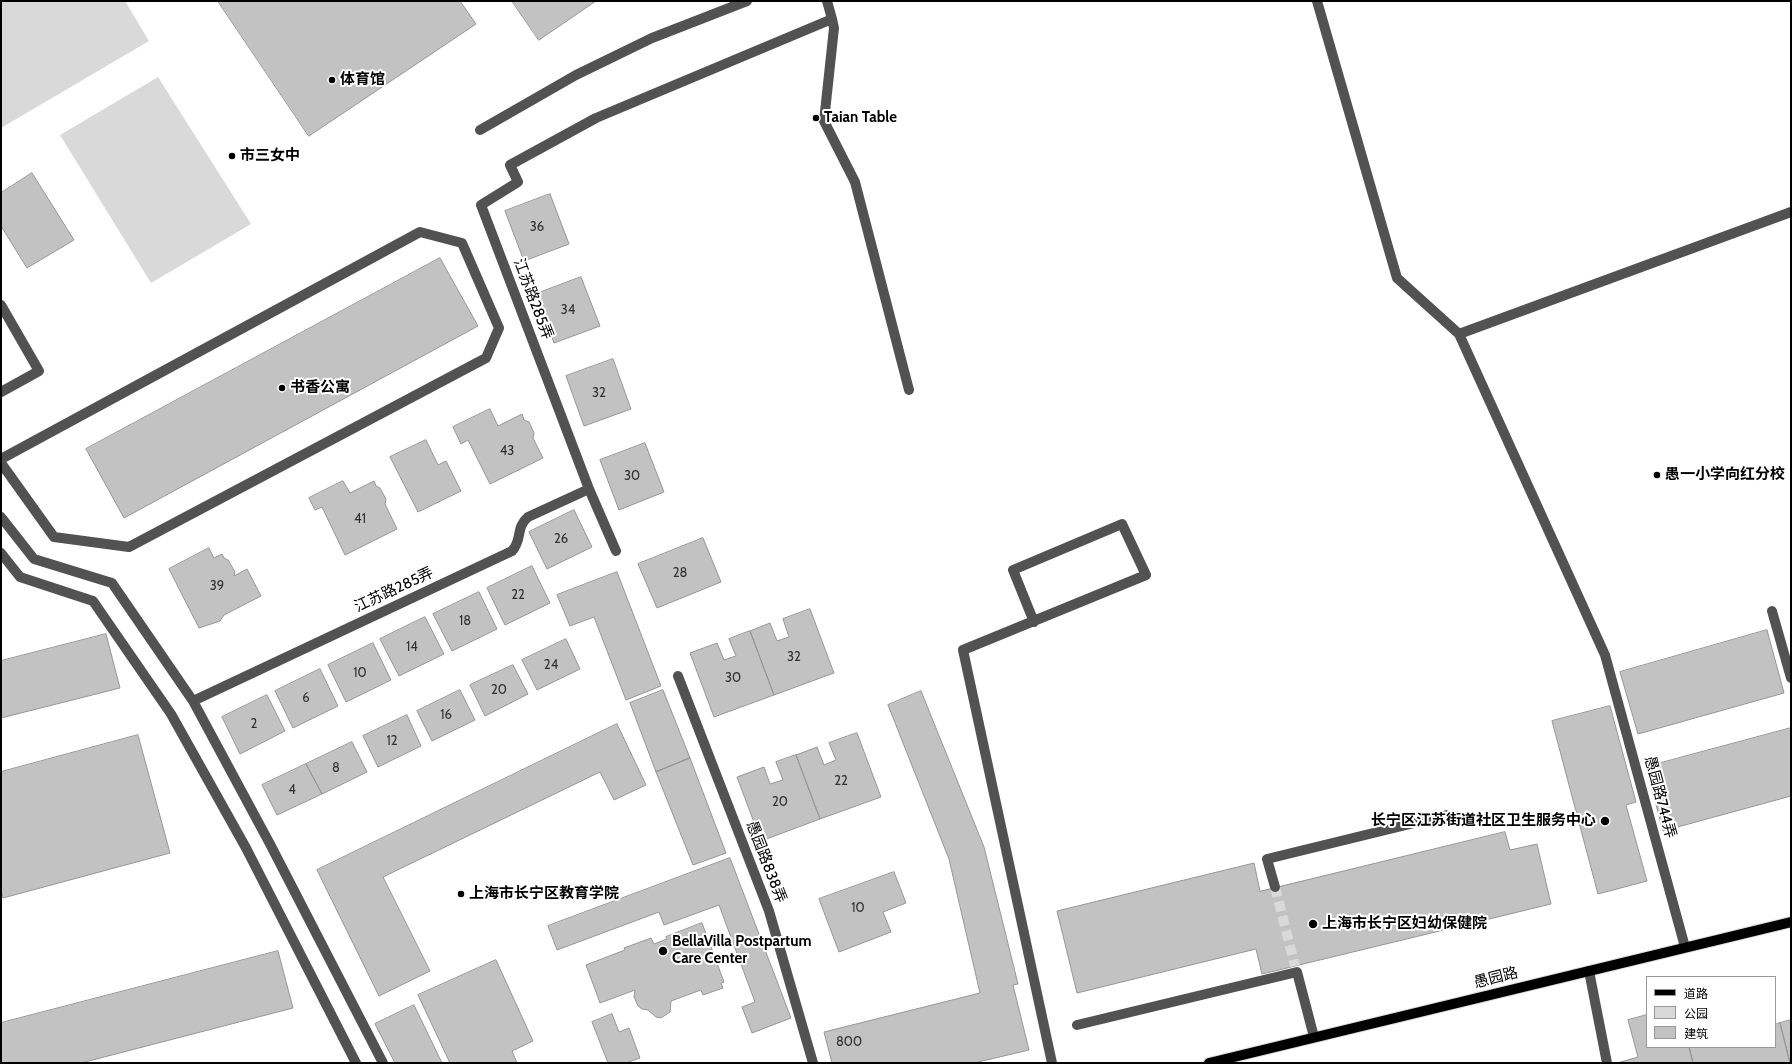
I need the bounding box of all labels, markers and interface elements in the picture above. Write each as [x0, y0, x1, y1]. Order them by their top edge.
place label: 体育馆 [340, 71, 385, 89]
marker: 体育馆 [327, 75, 337, 85]
place label: Taian Table [824, 109, 897, 127]
marker: Taian Table [811, 113, 821, 123]
place label: 市三女中 [240, 147, 300, 165]
marker: 市三女中 [227, 151, 237, 161]
house number: 36 [530, 219, 544, 235]
street label: 江苏路285弄 [509, 256, 557, 342]
house number: 34 [561, 302, 575, 318]
place label: 书香公寓 [290, 379, 350, 397]
marker: 书香公寓 [277, 383, 287, 393]
house number: 32 [592, 385, 606, 401]
house number: 43 [500, 443, 514, 459]
place label: 愚一小学向红分校 [1665, 466, 1785, 484]
house number: 30 [624, 468, 640, 484]
marker: 愚一小学向红分校 [1652, 470, 1662, 480]
house number: 41 [354, 511, 366, 527]
house number: 26 [554, 531, 568, 547]
street label: 江苏路285弄 [352, 564, 436, 616]
house number: 28 [673, 565, 687, 581]
house number: 39 [210, 578, 224, 594]
house number: 22 [511, 587, 525, 603]
house number: 18 [459, 613, 471, 629]
house number: 14 [406, 639, 418, 655]
house number: 32 [787, 649, 801, 665]
house number: 24 [544, 657, 558, 673]
house number: 10 [353, 665, 367, 681]
house number: 30 [725, 670, 741, 686]
house number: 20 [491, 682, 507, 698]
house number: 6 [302, 690, 310, 706]
house number: 16 [440, 707, 452, 723]
house number: 2 [251, 716, 257, 732]
house number: 12 [386, 733, 398, 749]
street label: 愚园路744弄 [1640, 754, 1680, 840]
house number: 8 [332, 760, 340, 776]
house number: 22 [834, 773, 848, 789]
house number: 4 [288, 782, 296, 798]
house number: 20 [772, 794, 788, 810]
place label: 长宁区江苏街道社区卫生服务中心 [1371, 812, 1596, 830]
marker: 长宁区江苏街道社区卫生服务中心 [1599, 815, 1611, 827]
street label: 愚园路838弄 [742, 818, 790, 906]
place label: 上海市长宁区教育学院 [469, 885, 619, 903]
marker: 上海市长宁区教育学院 [456, 889, 466, 899]
house number: 10 [851, 900, 865, 916]
place label: 上海市长宁区妇幼保健院 [1322, 915, 1487, 933]
marker: 上海市长宁区妇幼保健院 [1307, 918, 1319, 930]
place label: BellaVilla Postpartum Care Center [672, 933, 811, 968]
marker: BellaVilla Postpartum Care Center [657, 945, 669, 957]
street label: 愚园路 [1472, 964, 1520, 992]
legend [1646, 976, 1776, 1048]
text: 道路 [1684, 986, 1708, 1001]
text: 公园 [1684, 1006, 1708, 1021]
text: 建筑 [1684, 1026, 1708, 1041]
house number: 800 [836, 1034, 862, 1050]

